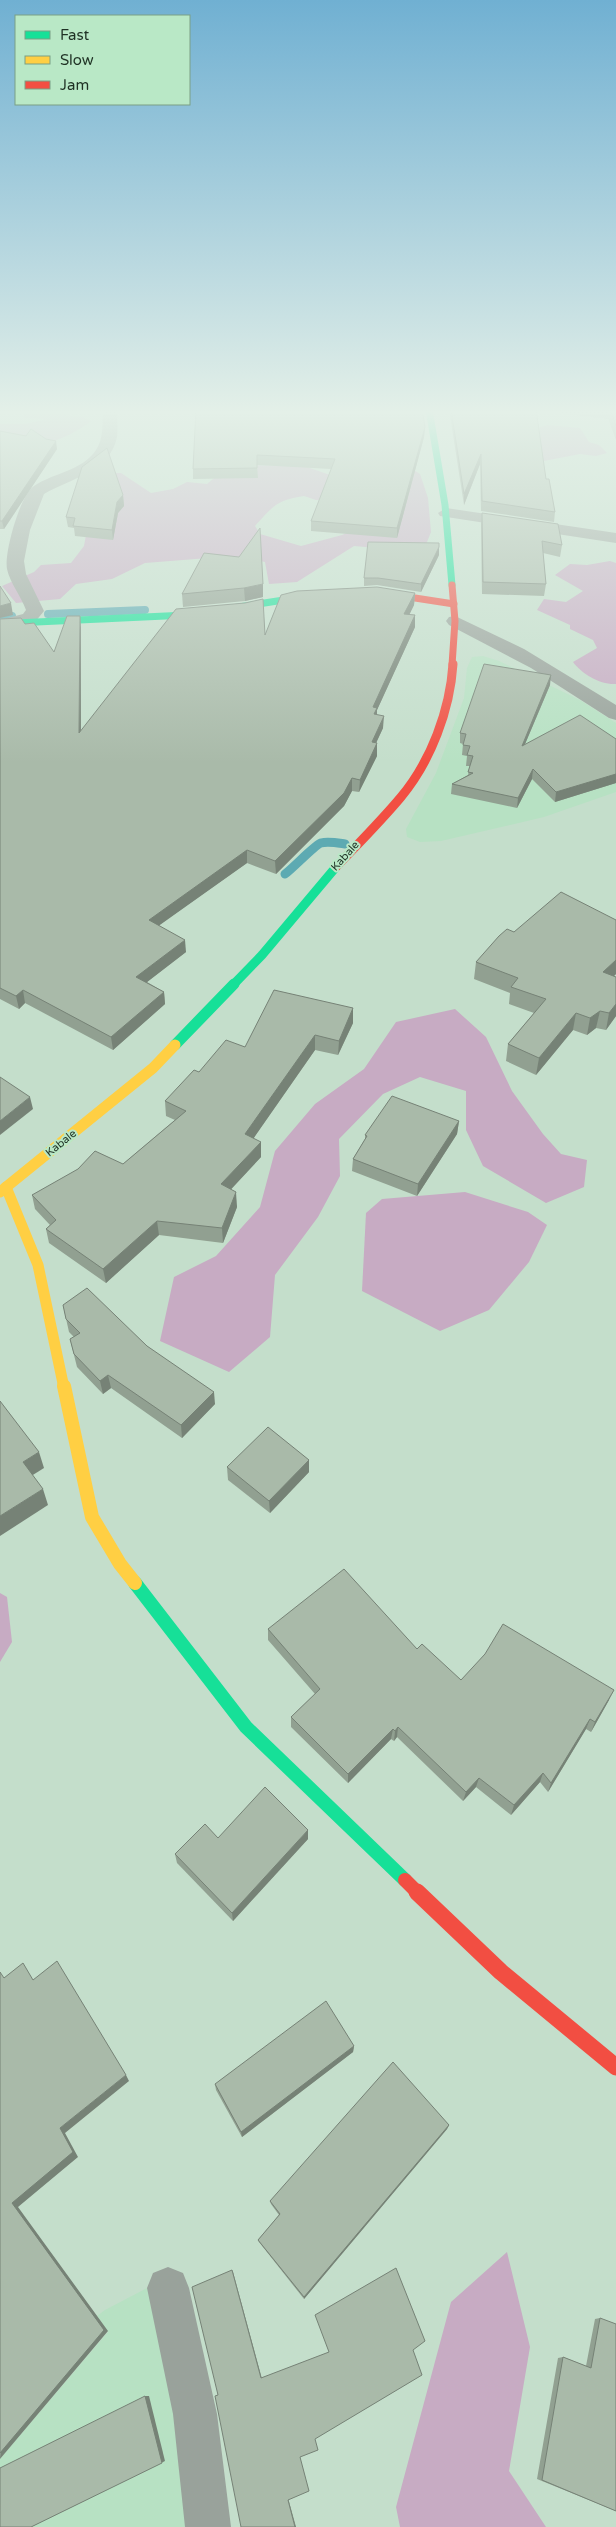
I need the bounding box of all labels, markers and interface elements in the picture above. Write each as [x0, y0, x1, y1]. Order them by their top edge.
legend [15, 15, 190, 105]
text: Fast [60, 26, 90, 44]
text: Slow [60, 51, 94, 69]
text: Jam [60, 76, 89, 94]
street label: Kabale [328, 838, 362, 874]
street label: Kabale [43, 1127, 79, 1159]

